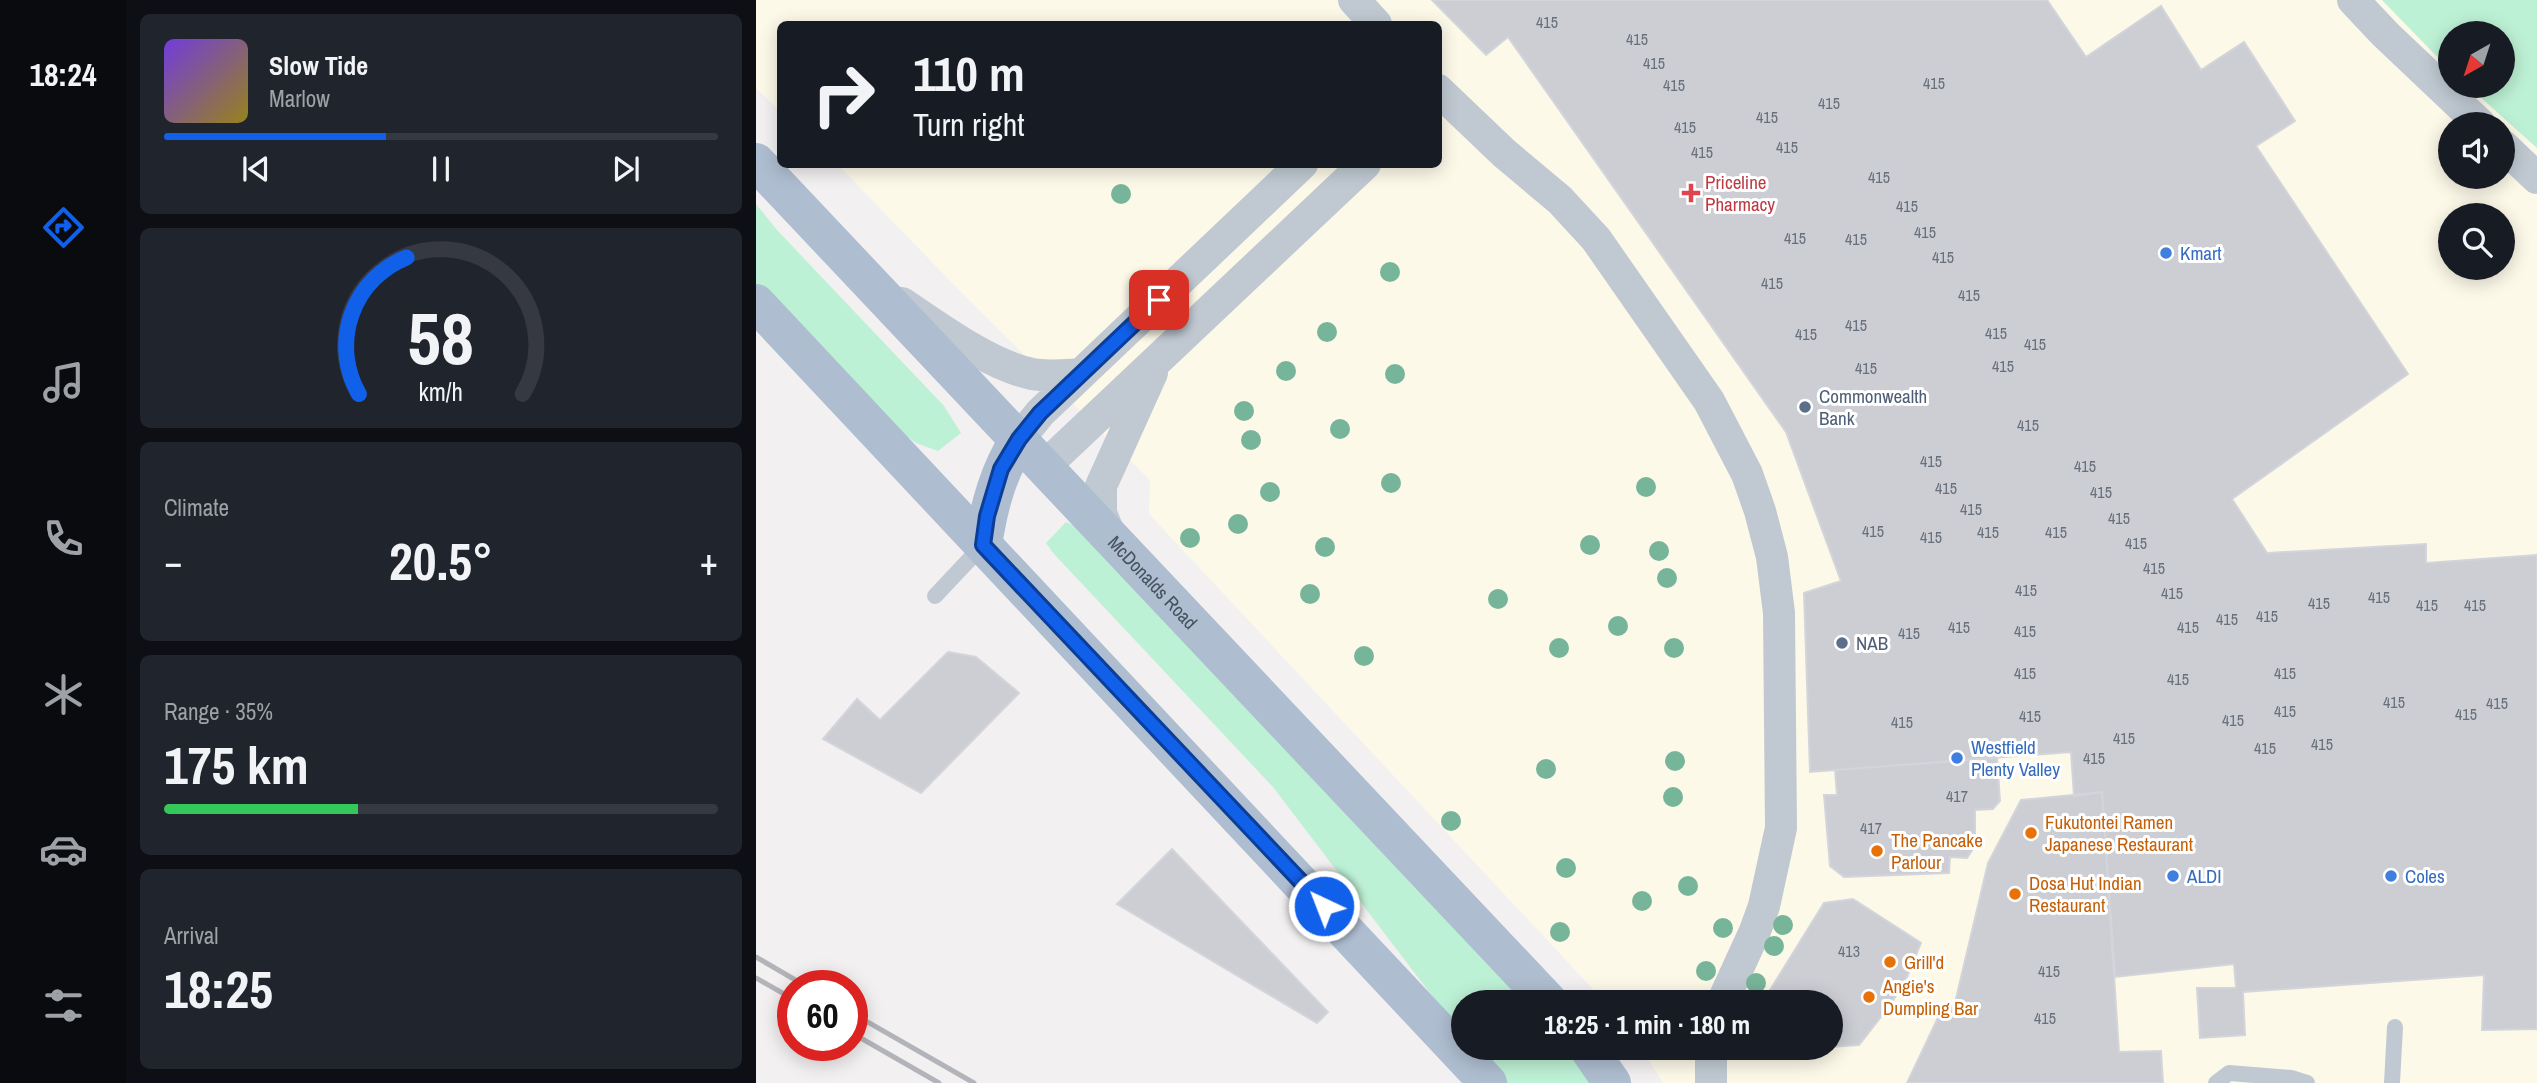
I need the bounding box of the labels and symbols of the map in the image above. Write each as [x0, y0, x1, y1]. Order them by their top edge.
house number: 415 [1536, 11, 1558, 33]
north arrow [2438, 21, 2515, 98]
house number: 415 [1626, 28, 1648, 50]
house number: 415 [1643, 52, 1665, 74]
house number: 415 [1923, 72, 1945, 94]
house number: 415 [1663, 74, 1685, 96]
house number: 415 [1818, 92, 1840, 114]
house number: 415 [1756, 106, 1778, 128]
house number: 415 [1674, 116, 1696, 138]
house number: 415 [1776, 136, 1798, 158]
house number: 415 [1691, 141, 1713, 163]
house number: 415 [1868, 166, 1890, 188]
place label: Priceline Pharmacy [1705, 169, 1775, 217]
marker: Priceline Pharmacy [1683, 185, 1699, 201]
house number: 415 [1896, 195, 1918, 217]
house number: 415 [1914, 221, 1936, 243]
house number: 415 [1784, 227, 1806, 249]
house number: 415 [1845, 228, 1867, 250]
place label: Kmart [2180, 240, 2222, 266]
marker: Kmart [2158, 245, 2174, 261]
house number: 415 [1932, 246, 1954, 268]
pin [1129, 270, 1189, 330]
house number: 415 [1761, 272, 1783, 294]
house number: 415 [1958, 284, 1980, 306]
house number: 415 [1845, 314, 1867, 336]
house number: 415 [1985, 322, 2007, 344]
house number: 415 [1795, 323, 1817, 345]
house number: 415 [2024, 333, 2046, 355]
house number: 415 [1992, 355, 2014, 377]
house number: 415 [1855, 357, 1877, 379]
place label: Commonwealth Bank [1819, 383, 1927, 431]
marker: Commonwealth Bank [1797, 399, 1813, 415]
house number: 415 [2017, 414, 2039, 436]
house number: 415 [1920, 450, 1942, 472]
house number: 415 [2074, 455, 2096, 477]
house number: 415 [1935, 477, 1957, 499]
house number: 415 [2090, 481, 2112, 503]
house number: 415 [1960, 498, 1982, 520]
house number: 415 [2108, 507, 2130, 529]
house number: 415 [1862, 520, 1884, 542]
house number: 415 [1977, 521, 1999, 543]
house number: 415 [2045, 521, 2067, 543]
house number: 415 [1920, 526, 1942, 548]
street label: McDonalds Road [1102, 530, 1203, 635]
house number: 415 [2125, 532, 2147, 554]
house number: 415 [2143, 557, 2165, 579]
house number: 415 [2015, 579, 2037, 601]
house number: 415 [2161, 582, 2183, 604]
house number: 415 [2368, 586, 2390, 608]
house number: 415 [2308, 592, 2330, 614]
house number: 415 [2416, 594, 2438, 616]
house number: 415 [2464, 594, 2486, 616]
house number: 415 [2256, 605, 2278, 627]
house number: 415 [2216, 608, 2238, 630]
house number: 415 [1948, 616, 1970, 638]
house number: 415 [2177, 616, 2199, 638]
house number: 415 [2014, 620, 2036, 642]
house number: 415 [1898, 622, 1920, 644]
place label: NAB [1856, 630, 1888, 656]
marker: NAB [1834, 635, 1850, 651]
house number: 415 [2014, 662, 2036, 684]
house number: 415 [2274, 662, 2296, 684]
house number: 415 [2167, 668, 2189, 690]
house number: 415 [2383, 691, 2405, 713]
house number: 415 [2486, 692, 2508, 714]
house number: 415 [2274, 700, 2296, 722]
house number: 415 [2455, 703, 2477, 725]
house number: 415 [2019, 705, 2041, 727]
house number: 415 [2222, 709, 2244, 731]
house number: 415 [1891, 711, 1913, 733]
house number: 415 [2113, 727, 2135, 749]
house number: 415 [2311, 733, 2333, 755]
place label: Westfield Plenty Valley [1971, 734, 2060, 782]
house number: 415 [2254, 737, 2276, 759]
house number: 415 [2083, 747, 2105, 769]
marker: Westfield Plenty Valley [1949, 750, 1965, 766]
house number: 417 [1946, 785, 1968, 807]
place label: Fukutontei Ramen Japanese Restaurant [2045, 809, 2194, 857]
house number: 417 [1860, 817, 1882, 839]
marker: Fukutontei Ramen Japanese Restaurant [2023, 825, 2039, 841]
place label: The Pancake Parlour [1891, 827, 1983, 875]
marker: The Pancake Parlour [1869, 843, 1885, 859]
place label: ALDI [2186, 863, 2222, 889]
place label: Coles [2405, 863, 2445, 889]
marker: ALDI [2165, 868, 2181, 884]
marker: Coles [2383, 868, 2399, 884]
position arrow [1287, 869, 1361, 943]
place label: Dosa Hut Indian Restaurant [2029, 870, 2142, 918]
marker: Dosa Hut Indian Restaurant [2007, 886, 2023, 902]
house number: 413 [1838, 940, 1860, 962]
place label: Grill'd [1904, 949, 1944, 975]
marker: Grill'd [1882, 954, 1898, 970]
house number: 415 [2038, 960, 2060, 982]
speed limit sign: 60 [777, 970, 868, 1061]
place label: Angie's Dumpling Bar [1882, 973, 1979, 1021]
marker: Angie's Dumpling Bar [1861, 989, 1877, 1005]
house number: 415 [2034, 1007, 2056, 1029]

